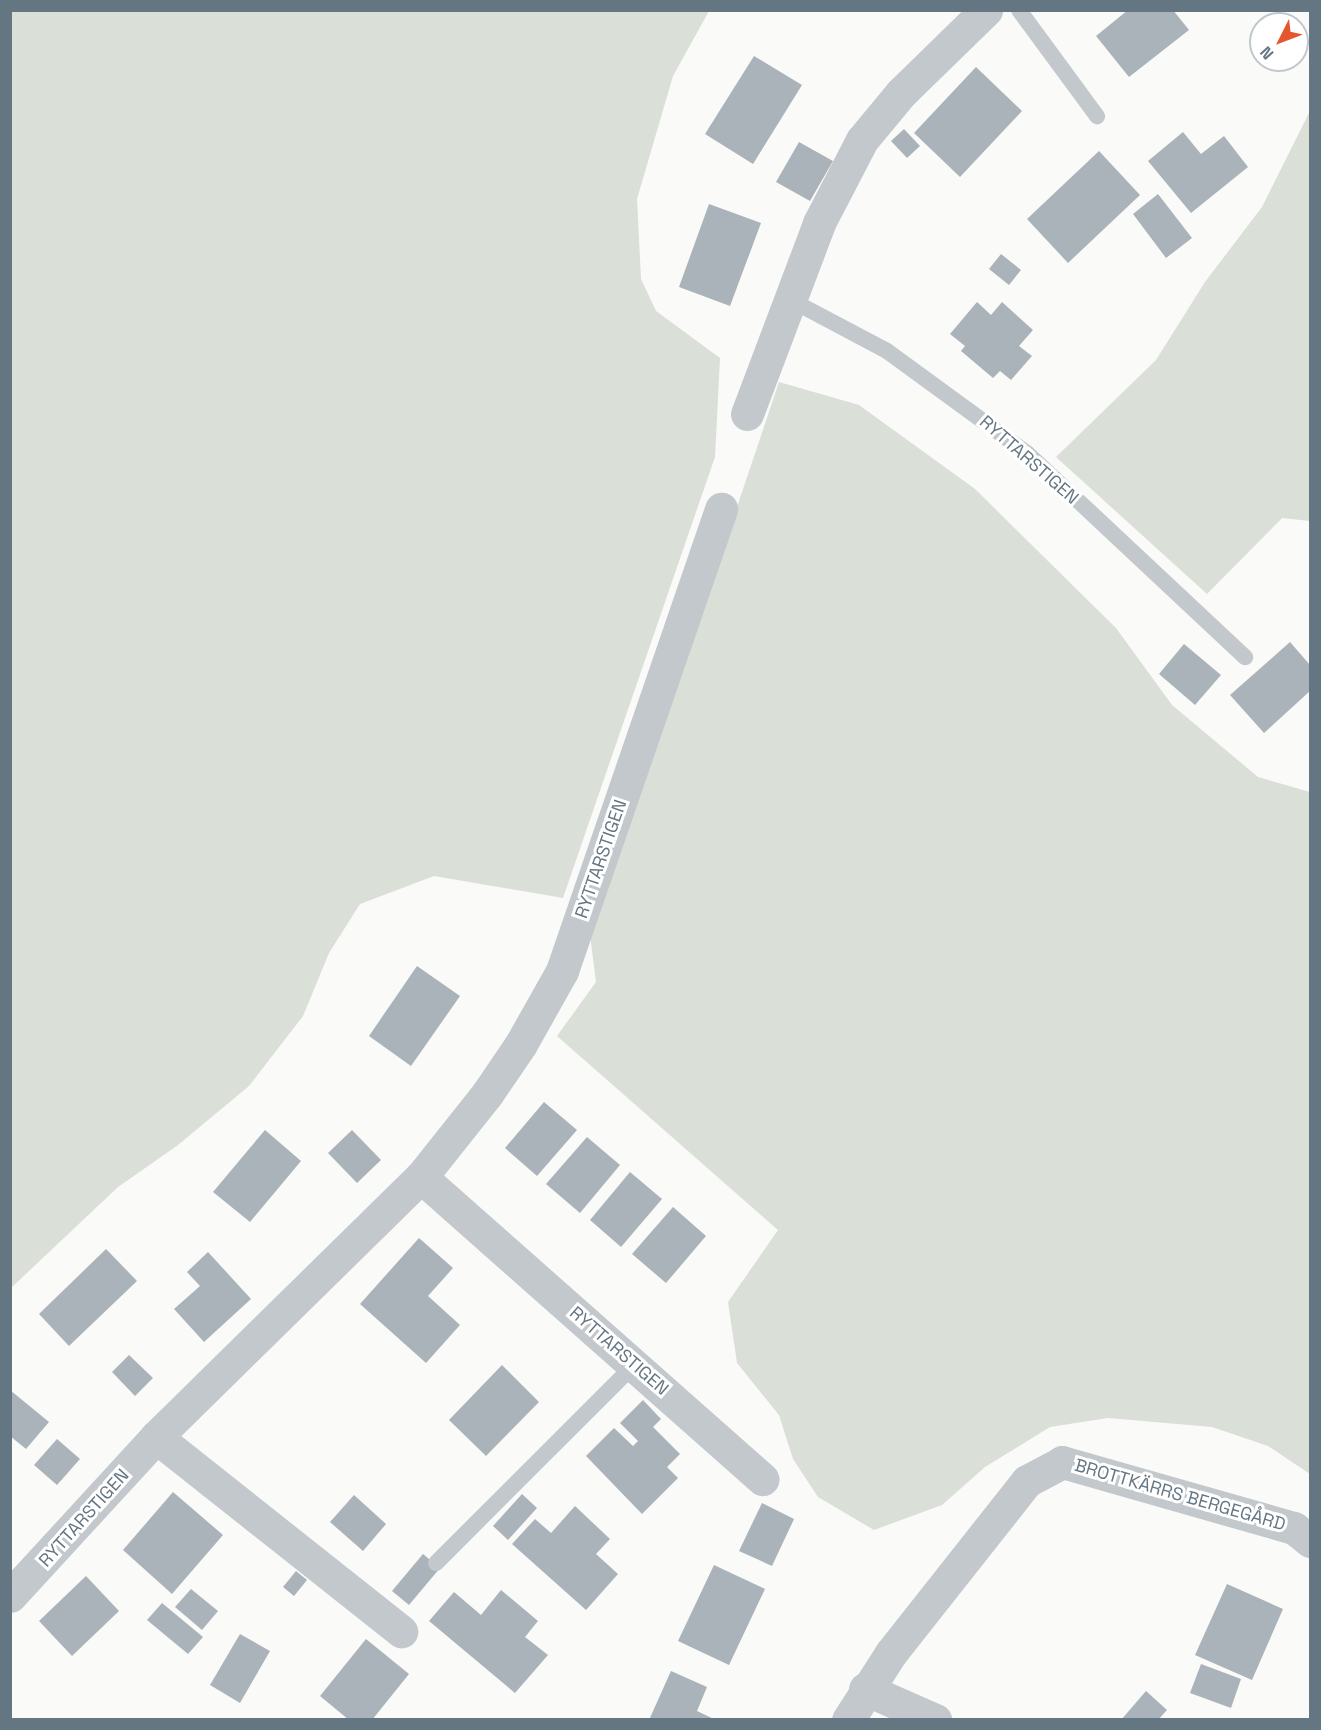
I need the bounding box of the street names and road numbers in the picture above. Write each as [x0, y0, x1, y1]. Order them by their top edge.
street label: RYTTARSTIGEN [975, 411, 1083, 509]
street label: RYTTARSTIGEN [571, 797, 631, 921]
street label: RYTTARSTIGEN [565, 1302, 673, 1400]
street label: BROTTKÄRRS BERGEGÅRD [1072, 1455, 1288, 1535]
street label: RYTTARSTIGEN [34, 1465, 134, 1571]

